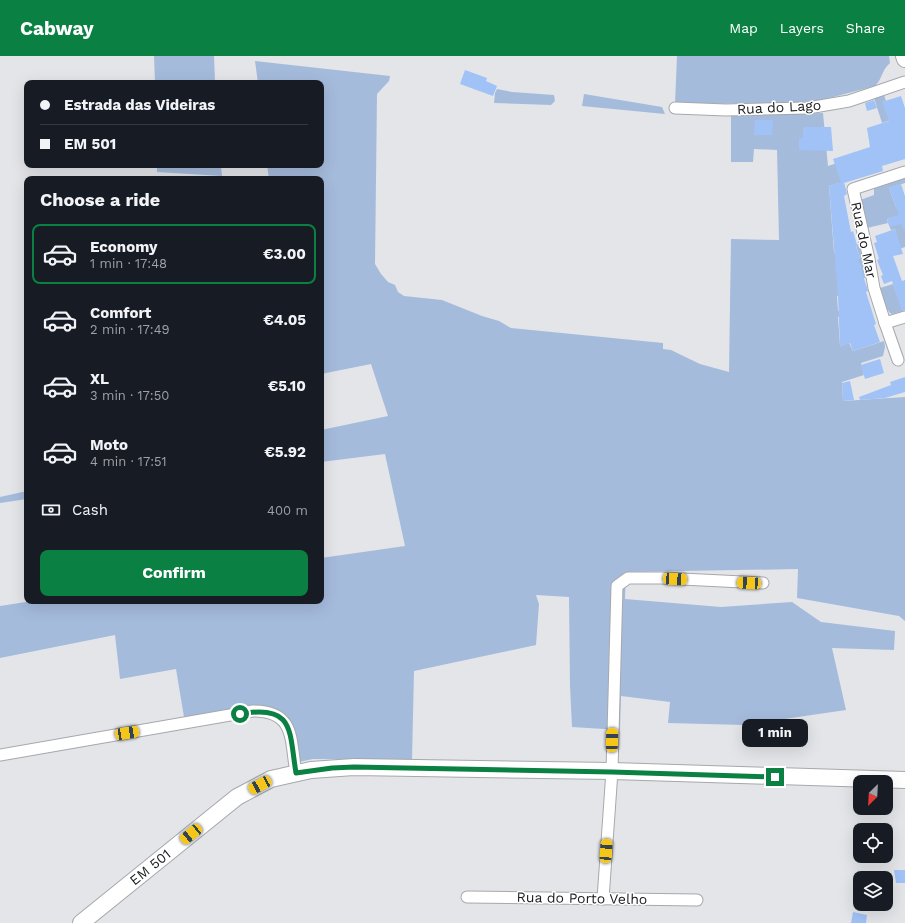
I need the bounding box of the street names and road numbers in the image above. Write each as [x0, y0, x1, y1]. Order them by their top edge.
street label: Rua do Lago [736, 97, 822, 117]
street label: Rua do Mar [848, 200, 880, 280]
street label: EM 501 [126, 846, 174, 888]
street label: Rua do Porto Velho [517, 889, 647, 907]

